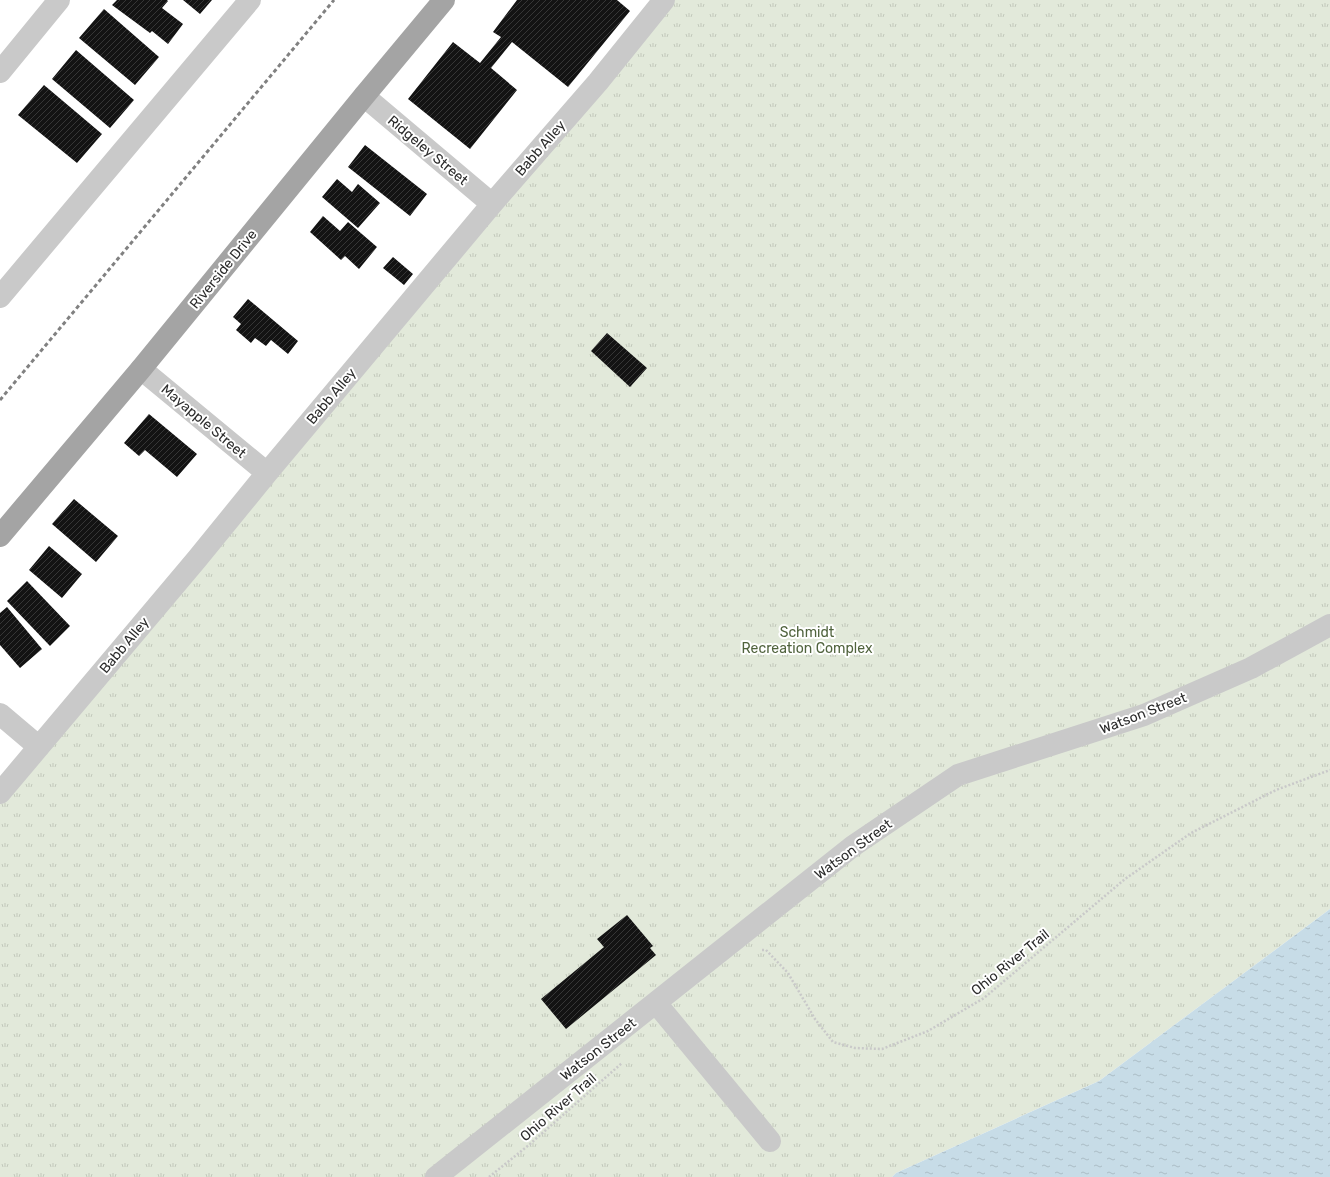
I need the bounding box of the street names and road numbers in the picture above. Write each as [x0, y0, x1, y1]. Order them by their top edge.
street label: Ridgeley Street [384, 112, 472, 189]
street label: Babb Alley [512, 117, 569, 180]
street label: Riverside Drive [186, 226, 261, 312]
street label: Babb Alley [303, 364, 360, 428]
street label: Mayapple Street [158, 381, 250, 462]
street label: Babb Alley [96, 613, 153, 677]
street label: Watson Street [1097, 689, 1189, 738]
street label: Watson Street [811, 815, 896, 883]
street label: Ohio River Trail [968, 926, 1053, 999]
street label: Watson Street [557, 1014, 640, 1084]
street label: Ohio River Trail [517, 1070, 600, 1145]

